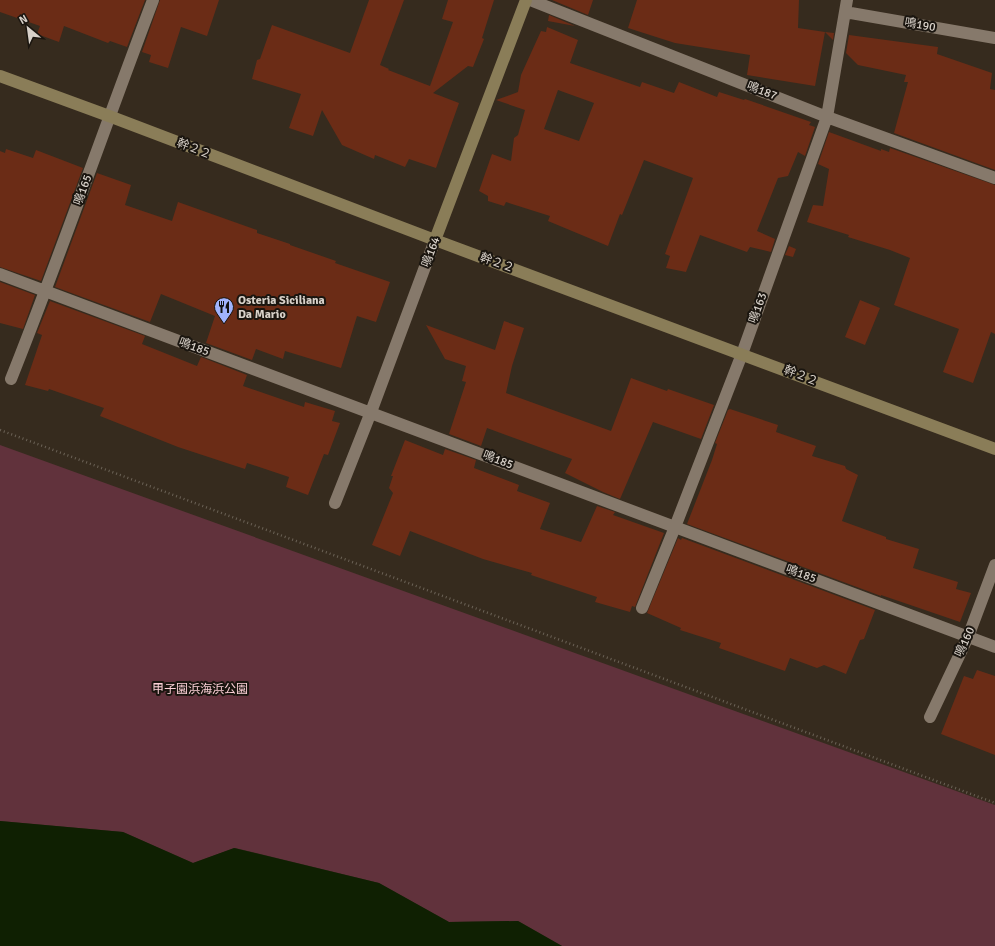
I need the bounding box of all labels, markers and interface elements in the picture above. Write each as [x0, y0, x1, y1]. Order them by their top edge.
north arrow [8, 8, 48, 48]
text: N [17, 12, 30, 27]
street label: 鳴190 [903, 15, 937, 35]
street label: 鳴187 [745, 78, 779, 104]
street label: 幹２２ [175, 136, 213, 162]
street label: 鳴165 [71, 173, 95, 207]
street label: 鳴164 [418, 234, 444, 269]
street label: 幹２２ [478, 250, 516, 276]
street label: 鳴163 [746, 291, 770, 325]
place label: Osteria Siciliana Da Mario [238, 293, 325, 322]
restaurant icon: Osteria Siciliana Da Mario [213, 296, 235, 324]
street label: 鳴185 [177, 335, 211, 359]
street label: 幹２２ [782, 363, 820, 389]
street label: 鳴185 [481, 447, 515, 473]
street label: 鳴185 [784, 562, 818, 586]
street label: 鳴160 [952, 625, 978, 659]
park label: 甲子園浜海浜公園 [152, 682, 248, 697]

